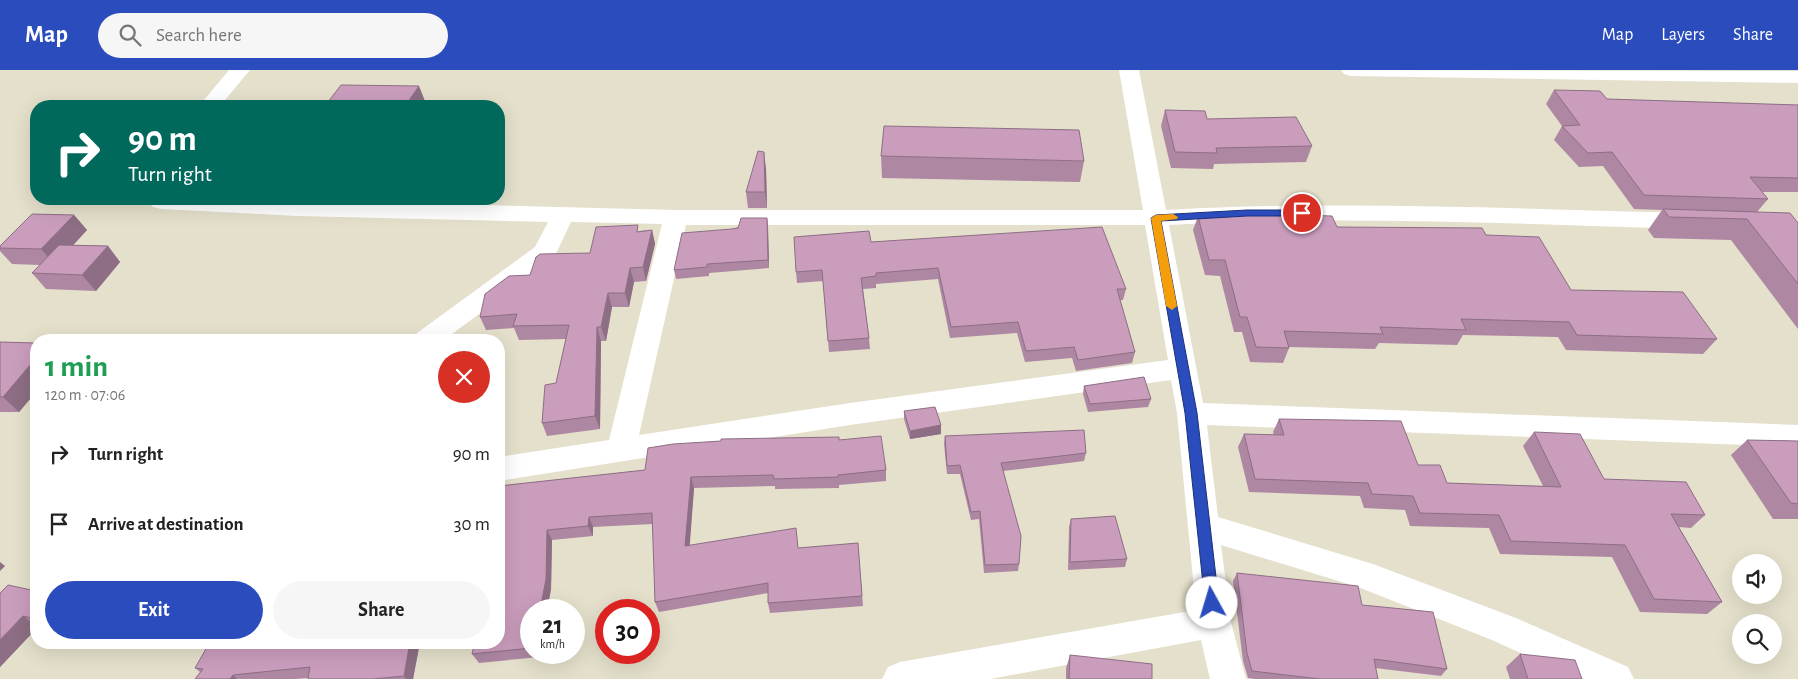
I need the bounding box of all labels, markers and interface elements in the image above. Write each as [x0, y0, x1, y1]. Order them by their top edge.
search box [98, 13, 448, 58]
icon: search [116, 21, 144, 49]
text: Map [25, 23, 68, 47]
text: Search here [156, 26, 242, 45]
text: Map [1602, 26, 1633, 44]
text: Layers [1661, 26, 1705, 44]
text: Share [1733, 26, 1773, 44]
icon: right [45, 120, 110, 185]
text: 90 m [128, 122, 197, 157]
text: Turn right [128, 163, 212, 185]
pin [1281, 192, 1323, 234]
icon: arrive [1288, 199, 1316, 227]
button: close [438, 351, 490, 403]
text: 1 min [45, 352, 108, 382]
text: 120 m · 07:06 [45, 387, 125, 403]
icon: right [45, 440, 73, 468]
text: Turn right [88, 445, 163, 464]
text: 90 m [453, 445, 490, 464]
icon: arrive [45, 510, 73, 538]
text: Arrive at destination [88, 515, 244, 534]
text: 30 m [454, 515, 490, 534]
map controls [1732, 554, 1782, 664]
button: sound [1732, 554, 1782, 604]
position arrow [1185, 576, 1237, 628]
button: Exit [45, 581, 263, 639]
button: Share [273, 581, 490, 639]
speed limit sign: 30 [595, 599, 660, 664]
text: 21 [542, 613, 563, 638]
button: search [1732, 614, 1782, 664]
text: km/h [540, 638, 565, 650]

